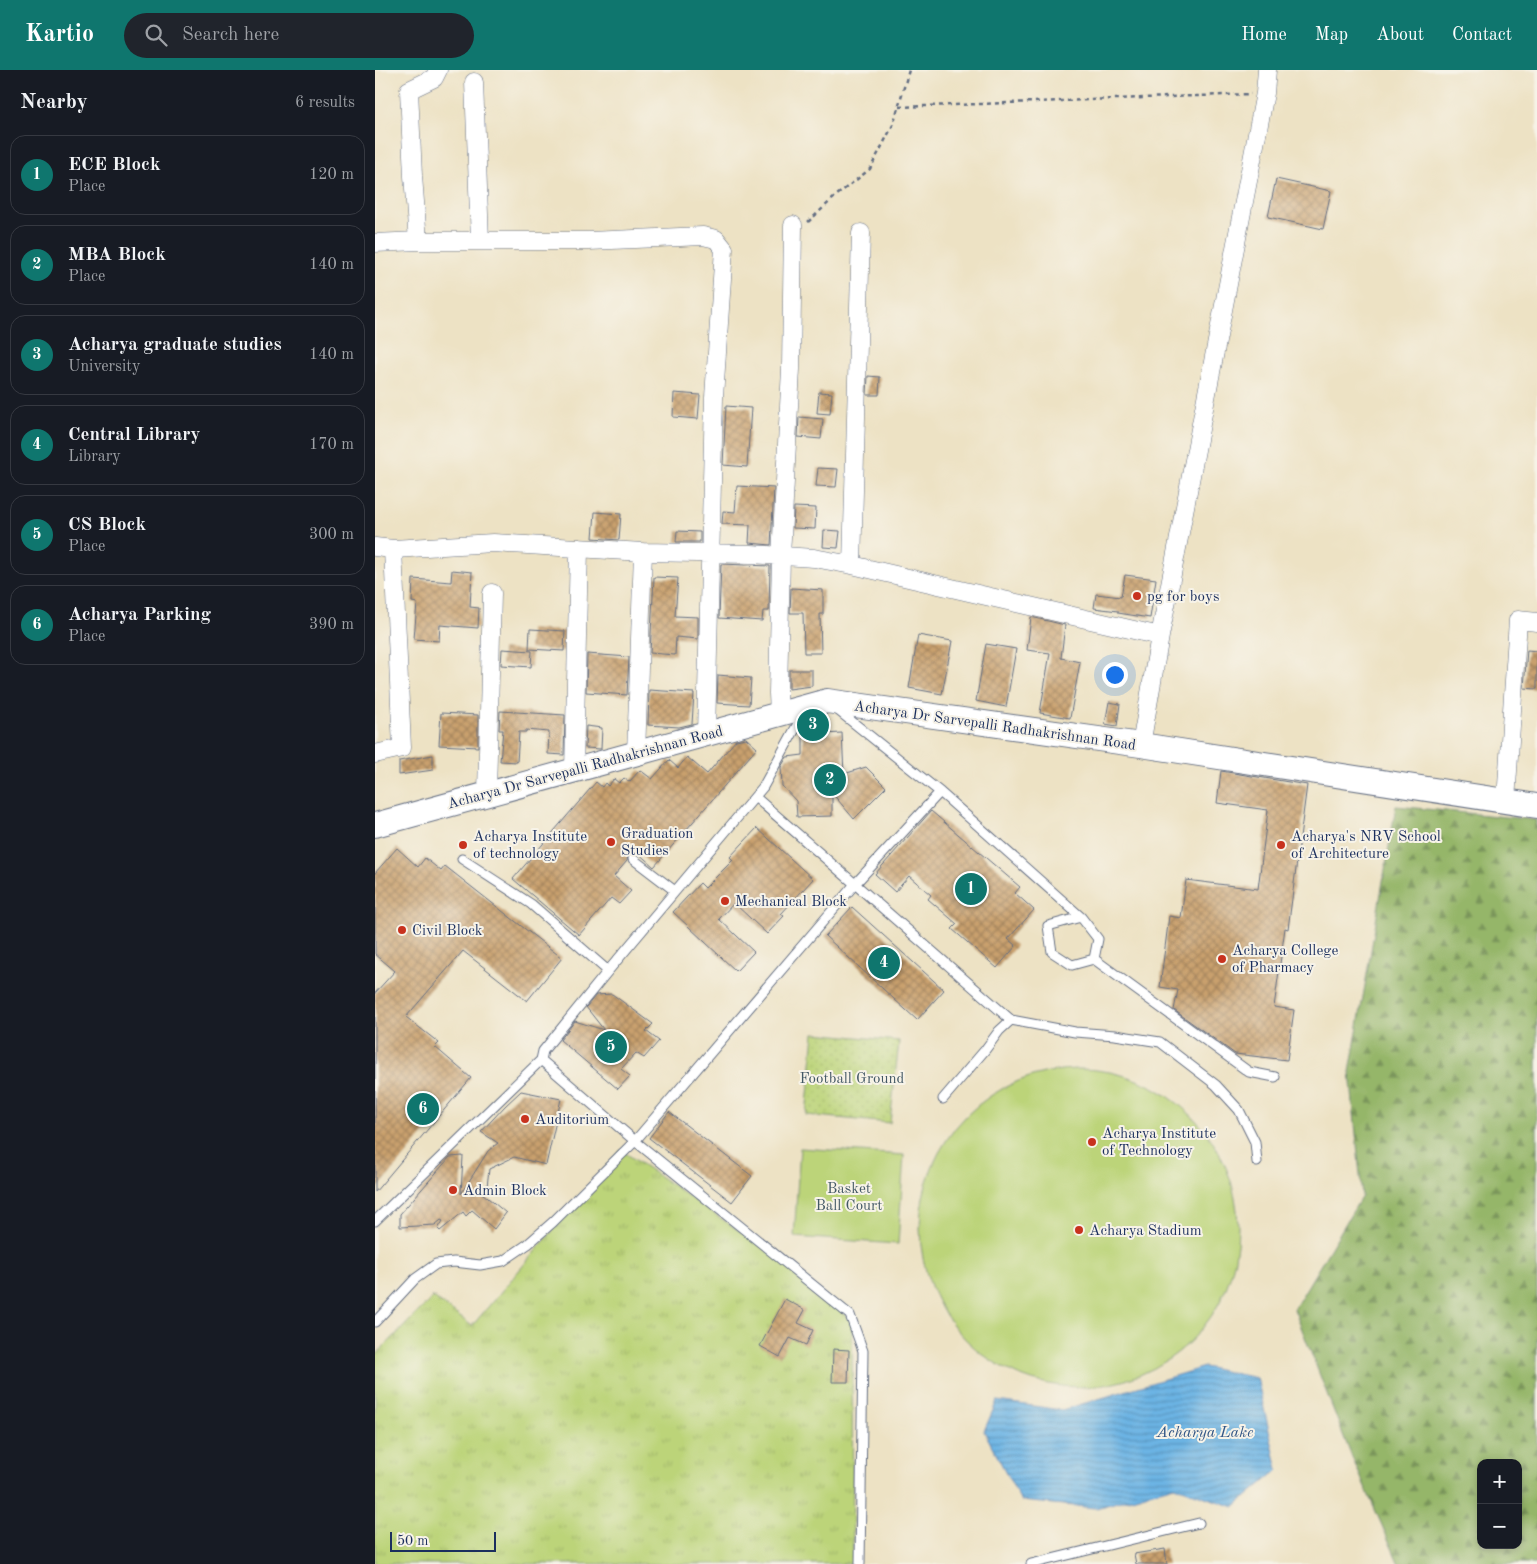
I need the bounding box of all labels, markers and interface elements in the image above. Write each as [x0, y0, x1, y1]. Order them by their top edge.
search box [124, 13, 474, 58]
icon: search [142, 21, 170, 49]
text: Kartio [25, 23, 94, 47]
text: Search here [182, 26, 279, 45]
text: Home [1241, 26, 1287, 44]
text: Map [1315, 26, 1348, 44]
text: About [1376, 26, 1424, 44]
text: Contact [1452, 26, 1512, 44]
text: Nearby [20, 92, 88, 113]
text: 6 results [295, 95, 355, 111]
text: ECE Block [68, 156, 161, 175]
text: 1 [32, 167, 42, 183]
text: 120 m [309, 167, 354, 183]
text: Place [68, 179, 105, 195]
text: MBA Block [68, 246, 166, 265]
text: 2 [32, 257, 42, 273]
text: 140 m [309, 257, 354, 273]
text: Place [68, 269, 105, 285]
text: Acharya graduate studies [68, 336, 282, 355]
text: 3 [32, 347, 42, 363]
text: 140 m [309, 347, 354, 363]
text: University [68, 359, 140, 375]
text: Central Library [68, 426, 201, 445]
text: 4 [32, 437, 42, 453]
text: 170 m [309, 437, 354, 453]
text: Library [68, 449, 121, 465]
text: CS Block [68, 516, 146, 535]
text: 5 [32, 527, 42, 543]
text: 300 m [309, 527, 354, 543]
text: Place [68, 539, 105, 555]
marker: pg for boys [1131, 590, 1143, 602]
place label: pg for boys [1147, 590, 1219, 605]
text: Acharya Parking [68, 606, 211, 625]
text: 6 [32, 617, 42, 633]
text: 390 m [309, 617, 354, 633]
text: Place [68, 629, 105, 645]
your location [1102, 662, 1128, 688]
street label: Acharya Dr Sarvepalli Radhakrishnan Road [853, 699, 1137, 754]
pin: 3 [797, 706, 829, 744]
street label: Acharya Dr Sarvepalli Radhakrishnan Road [446, 724, 725, 813]
pin: 2 [814, 761, 846, 799]
place label: Graduation Studies [621, 827, 693, 859]
place label: Acharya Institute of technology [473, 830, 587, 862]
place label: Acharya's NRV School of Architecture [1291, 830, 1441, 862]
marker: Graduation Studies [605, 836, 617, 848]
marker: Acharya Institute of technology [457, 839, 469, 851]
marker: Acharya's NRV School of Architecture [1275, 839, 1287, 851]
pin: 1 [955, 870, 987, 908]
marker: Mechanical Block [719, 895, 731, 907]
place label: Mechanical Block [735, 895, 847, 910]
marker: Civil Block [396, 924, 408, 936]
place label: Civil Block [412, 924, 483, 939]
pin: 4 [868, 944, 900, 982]
place label: Acharya College of Pharmacy [1232, 944, 1338, 976]
marker: Acharya College of Pharmacy [1216, 953, 1228, 965]
pin: 5 [595, 1028, 627, 1066]
park label: Football Ground [800, 1072, 905, 1087]
pin: 6 [407, 1090, 439, 1128]
marker: Auditorium [519, 1113, 531, 1125]
place label: Auditorium [535, 1113, 609, 1128]
place label: Acharya Institute of Technology [1102, 1127, 1216, 1159]
marker: Acharya Institute of Technology [1086, 1136, 1098, 1148]
park label: Basket Ball Court [816, 1182, 882, 1214]
marker: Admin Block [447, 1184, 459, 1196]
place label: Admin Block [463, 1184, 547, 1199]
marker: Acharya Stadium [1073, 1224, 1085, 1236]
place label: Acharya Stadium [1089, 1224, 1202, 1239]
water label: Acharya Lake [1155, 1425, 1254, 1441]
map controls [1477, 1459, 1522, 1549]
button: + [1477, 1459, 1522, 1504]
button: − [1477, 1504, 1522, 1549]
scale bar [390, 1529, 496, 1552]
text: 50 m [397, 1534, 428, 1548]

